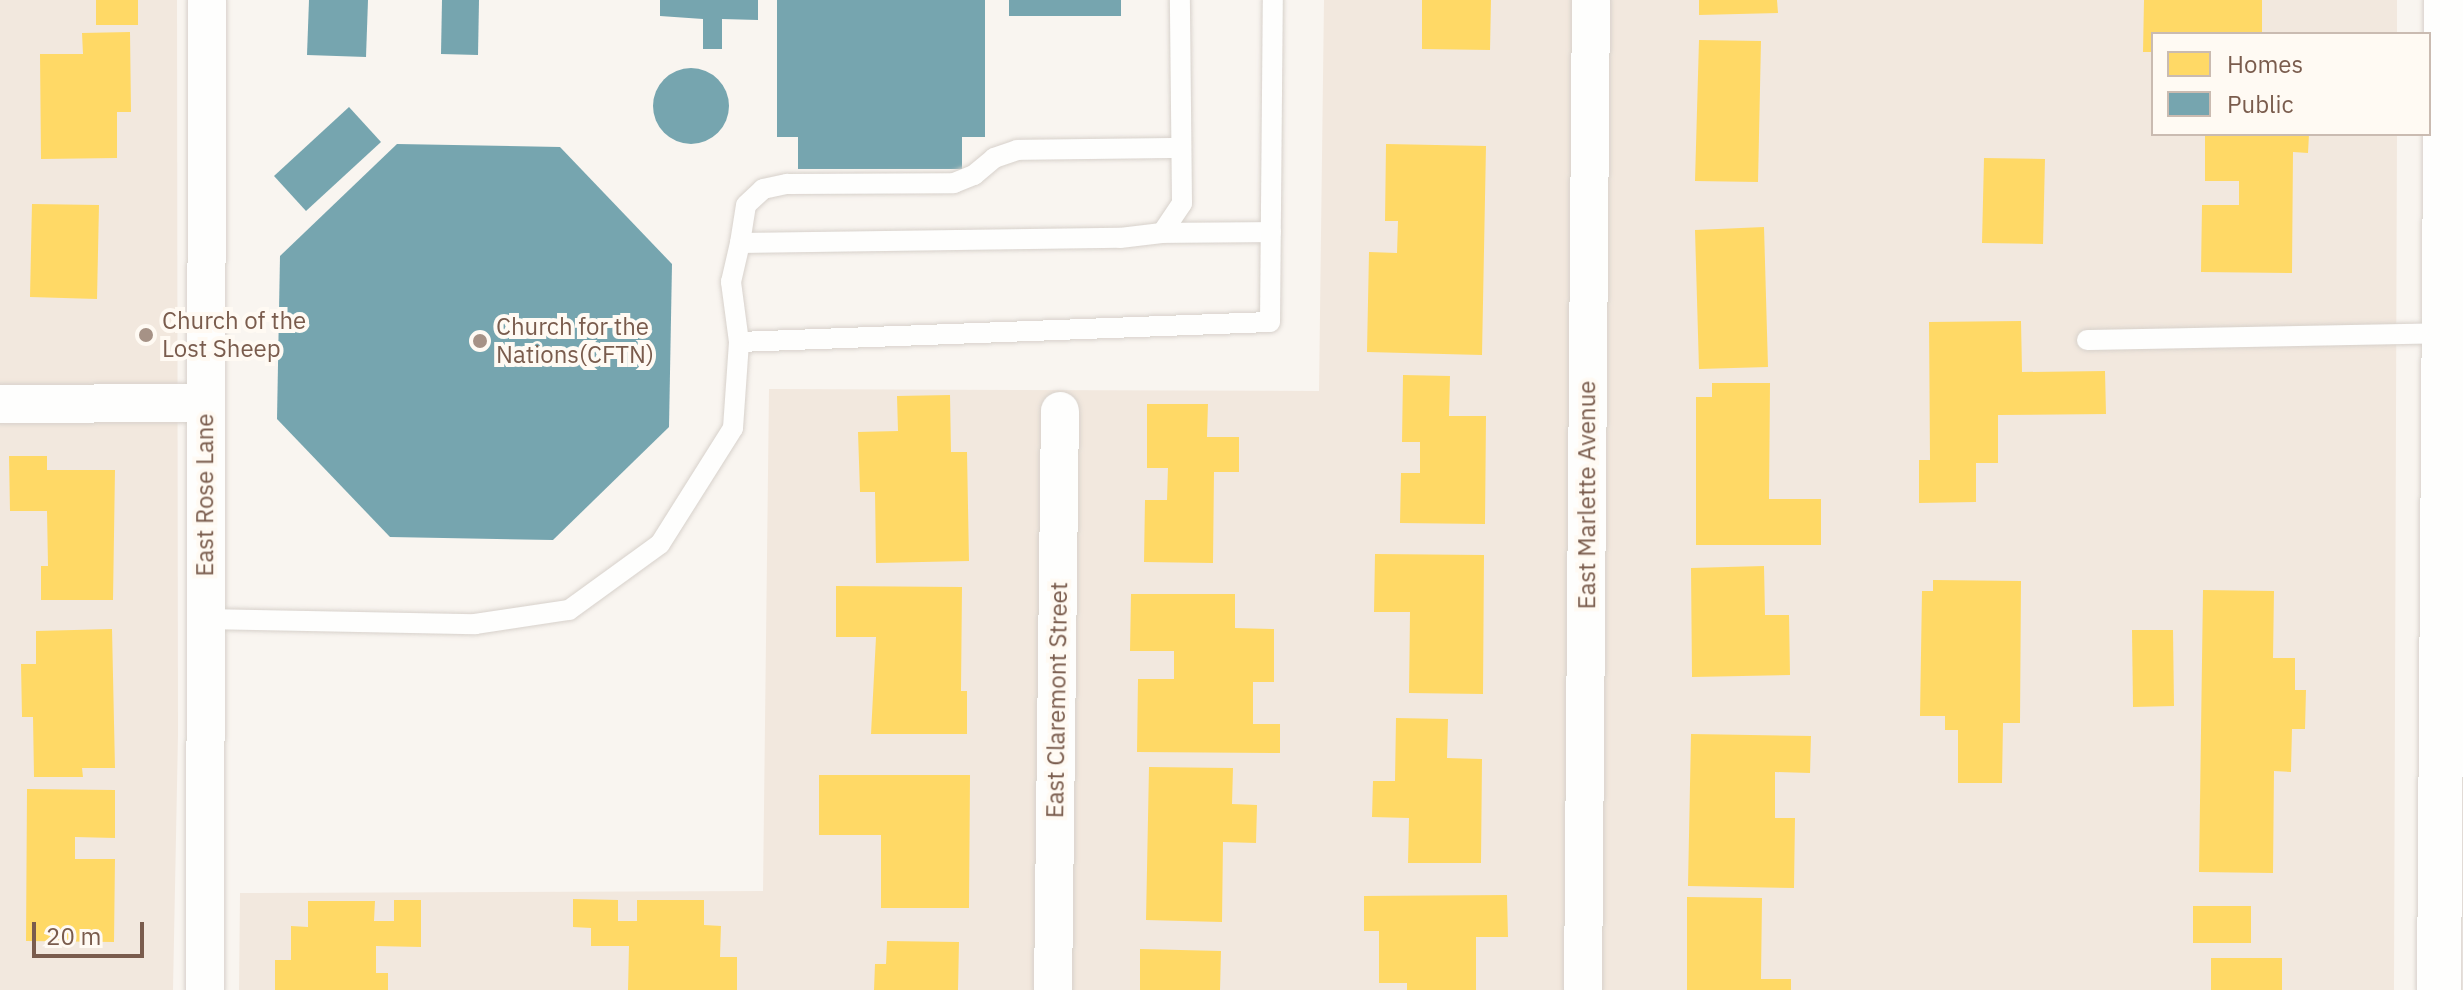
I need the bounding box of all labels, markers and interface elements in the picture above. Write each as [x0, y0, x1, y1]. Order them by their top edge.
legend [2151, 32, 2431, 136]
text: Homes [2227, 48, 2303, 80]
text: Public [2227, 88, 2294, 120]
place label: Church of the Lost Sheep [162, 307, 306, 363]
place label: Church for the Nations(CFTN) [496, 313, 654, 369]
marker: Church of the Lost Sheep [137, 326, 155, 344]
marker: Church for the Nations(CFTN) [471, 332, 489, 350]
street label: East Marlette Avenue [1573, 381, 1601, 609]
street label: East Rose Lane [191, 413, 219, 577]
street label: East Claremont Street [1041, 582, 1073, 818]
scale bar [36, 906, 148, 956]
text: 20 m [46, 920, 101, 952]

